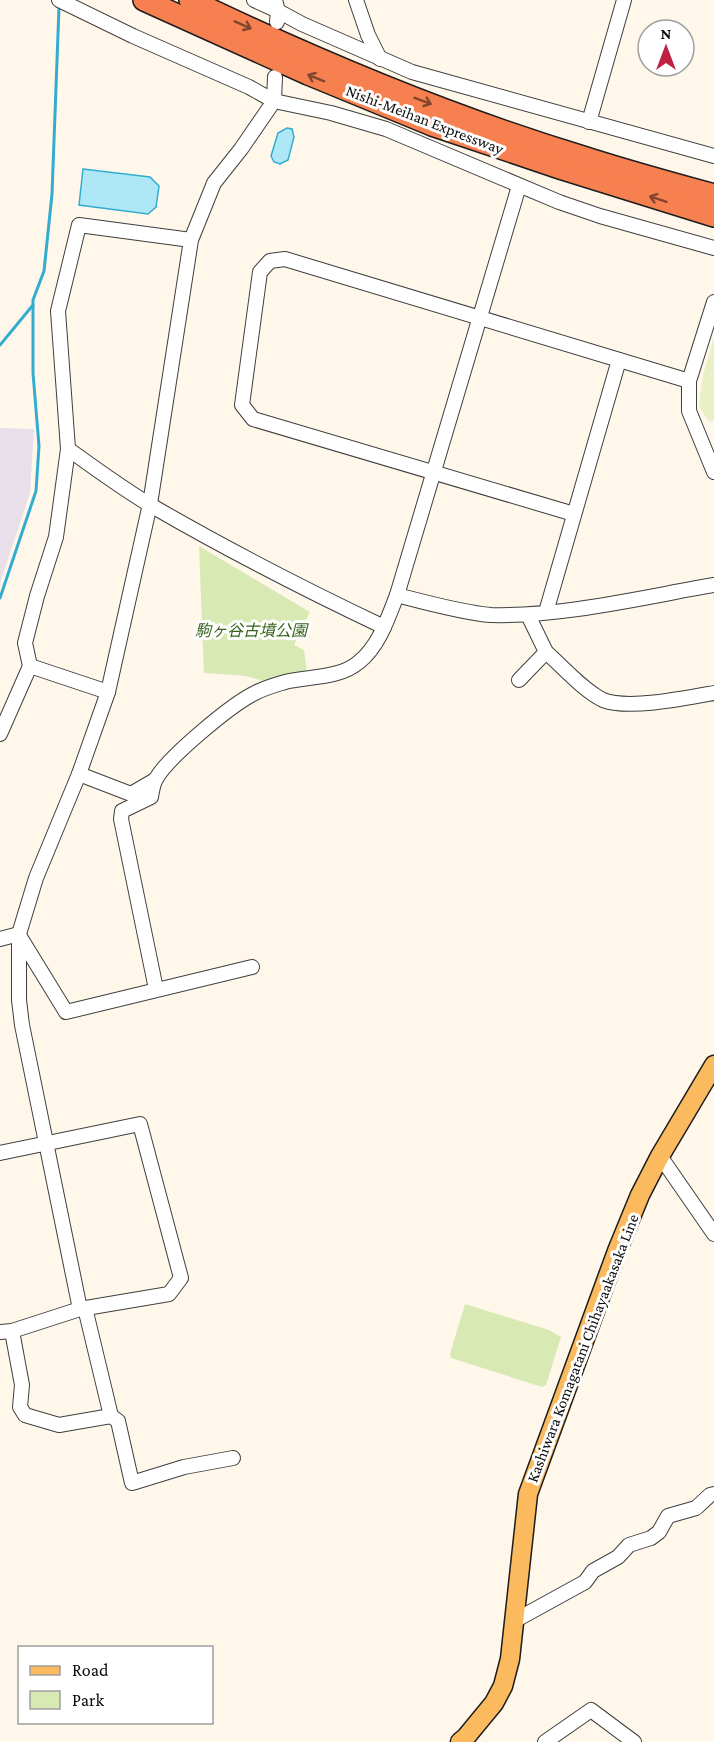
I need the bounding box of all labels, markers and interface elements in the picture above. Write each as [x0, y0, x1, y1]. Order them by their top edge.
north arrow [636, 18, 696, 78]
one-way arrow [234, 20, 252, 31]
text: N [661, 25, 672, 42]
one-way arrow [307, 72, 326, 83]
street label: Nishi-Meihan Expressway [343, 82, 507, 159]
one-way arrow [413, 96, 431, 107]
one-way arrow [649, 193, 668, 204]
park label: 駒ヶ谷古墳公園 [195, 622, 309, 639]
street label: Kashiwara Komagatani Chihayaakasaka Line [523, 1212, 643, 1485]
legend [18, 1646, 213, 1724]
text: Road [72, 1660, 109, 1680]
text: Park [72, 1690, 104, 1710]

